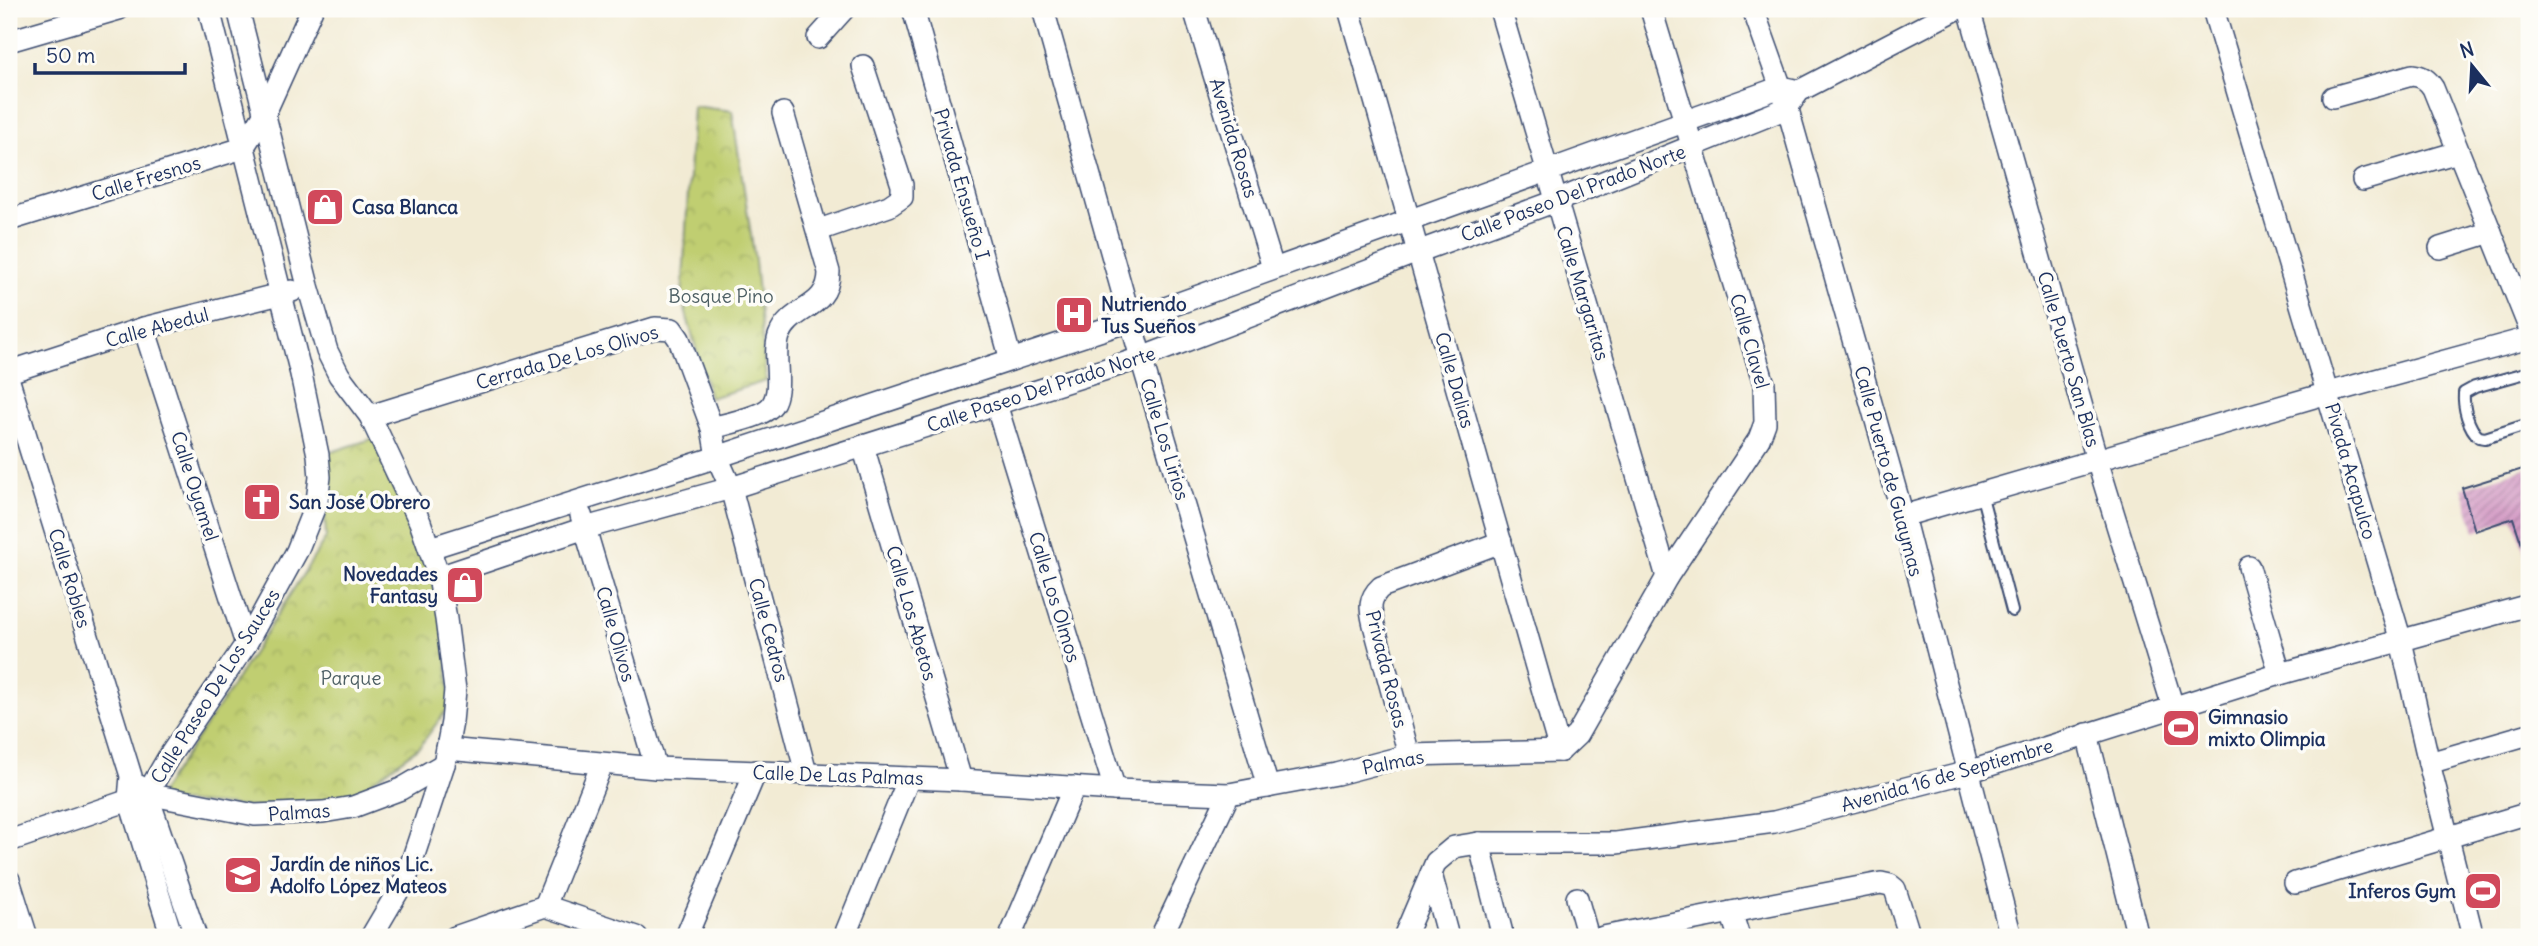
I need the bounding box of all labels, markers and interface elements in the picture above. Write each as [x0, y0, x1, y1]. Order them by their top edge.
scale bar [35, 32, 186, 76]
north arrow [2436, 32, 2506, 102]
text: N [2457, 36, 2477, 63]
text: 50 m [46, 42, 95, 69]
street label: Avenida Rosas [1204, 75, 1264, 201]
street label: Privada Ensueño I [929, 106, 995, 262]
street label: Calle Paseo Del Prado Norte [1457, 139, 1689, 247]
street label: Calle Fresnos [89, 150, 203, 206]
shop icon: Casa Blanca [304, 186, 346, 228]
place label: Casa Blanca [352, 195, 458, 219]
street label: Calle Margaritas [1551, 223, 1615, 363]
street label: Calle Puerto San Blas [2032, 268, 2106, 450]
park label: Bosque Pino [668, 284, 774, 308]
street label: Calle Clavel [1725, 291, 1775, 391]
place label: Nutriendo Tus Sueños [1101, 292, 1196, 338]
hospital icon: Nutriendo Tus Sueños [1053, 294, 1095, 336]
street label: Calle Abedul [103, 302, 211, 352]
street label: Cerrada De Los Olivos [473, 319, 661, 395]
street label: Calle Dalias [1430, 329, 1480, 431]
street label: Calle Paseo Del Prado Norte [924, 341, 1158, 437]
street label: Calle Puerto de Guaymas [1849, 363, 1929, 579]
street label: Calle Los Lirios [1135, 375, 1195, 503]
street label: Pivada Acapulco [2320, 400, 2382, 542]
street label: Calle Oyamel [166, 428, 224, 544]
church icon: San José Obrero [241, 481, 283, 523]
place label: San José Obrero [289, 490, 431, 514]
street label: Calle Robles [44, 525, 96, 631]
street label: Calle Los Olmos [1024, 529, 1086, 665]
street label: Calle Los Abetos [881, 543, 943, 683]
place label: Novedades Fantasy [343, 562, 438, 608]
shop icon: Novedades Fantasy [444, 564, 486, 606]
street label: Calle Cedros [744, 575, 794, 685]
street label: Calle Olivos [591, 583, 641, 685]
street label: Calle Paseo De Los Sauces [145, 584, 285, 788]
street label: Privada Rosas [1361, 608, 1413, 730]
park label: Parque [320, 666, 382, 690]
place label: Gimnasio mixto Olimpia [2208, 705, 2326, 751]
sports icon: Gimnasio mixto Olimpia [2160, 707, 2202, 749]
street label: Avenida 16 de Septiembre [1838, 733, 2056, 817]
street label: Palmas [1360, 744, 1426, 780]
street label: Calle De Las Palmas [752, 760, 924, 790]
street label: Palmas [267, 798, 331, 826]
place label: Jardín de niños Lic. Adolfo López Mateos [270, 852, 447, 898]
school or university icon: Jardín de niños Lic. Adolfo López Mateos [222, 854, 264, 896]
sports icon: Inferos Gym [2462, 870, 2504, 912]
place label: Inferos Gym [2348, 879, 2456, 903]

